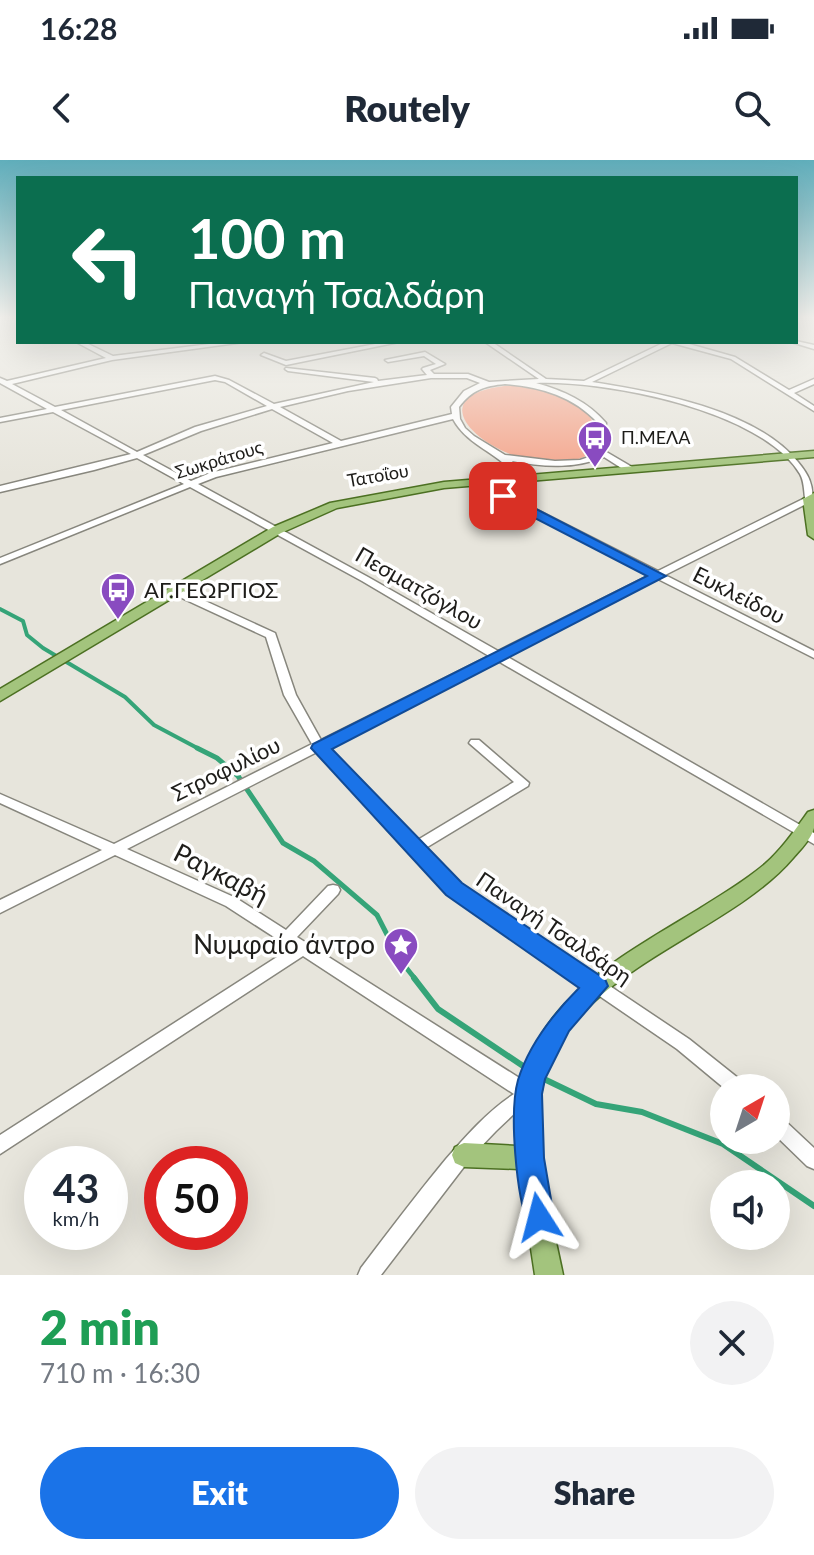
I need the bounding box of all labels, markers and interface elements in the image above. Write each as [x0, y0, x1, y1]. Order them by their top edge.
text: 16:28 [40, 10, 117, 46]
icon: back [40, 86, 84, 130]
text: Routely [344, 86, 470, 130]
icon: search [730, 86, 774, 130]
text: 100 m [188, 204, 346, 271]
icon: left [56, 208, 160, 312]
text: Παναγή Τσαλδάρη [188, 272, 485, 316]
bus stop icon: Π.ΜΕΛΑ [576, 419, 614, 469]
place label: Π.ΜΕΛΑ [621, 426, 691, 448]
street label: Σωκράτους [172, 435, 266, 483]
street label: Τατοΐου [345, 459, 410, 491]
pin [469, 462, 537, 530]
icon: arrive [481, 474, 525, 518]
street label: Πεσματζόγλου [351, 540, 488, 635]
street label: Ευκλείδου [689, 560, 790, 629]
bus stop icon: ΑΓ.ΓΕΩΡΓΙΟΣ [99, 571, 137, 621]
place label: ΑΓ.ΓΕΩΡΓΙΟΣ [144, 576, 278, 603]
street label: Στροφυλίου [167, 731, 284, 806]
street label: Ραγκαβή [169, 836, 274, 910]
street label: Παναγή Τσαλδάρη [471, 866, 637, 990]
place icon: Νυμφαίο άντρο [382, 926, 420, 976]
place label: Νυμφαίο άντρο [193, 928, 375, 960]
north arrow [710, 1074, 790, 1154]
map controls [710, 1074, 790, 1250]
speed limit sign: 50 [144, 1146, 248, 1250]
text: 43 [53, 1164, 99, 1212]
button: sound [710, 1170, 790, 1250]
position arrow [497, 1175, 581, 1259]
text: km/h [53, 1206, 99, 1230]
text: 2 min [40, 1298, 160, 1355]
button: close [690, 1301, 774, 1385]
text: 710 m · 16:30 [40, 1357, 200, 1389]
button: Exit [40, 1447, 399, 1539]
button: Share [415, 1447, 774, 1539]

